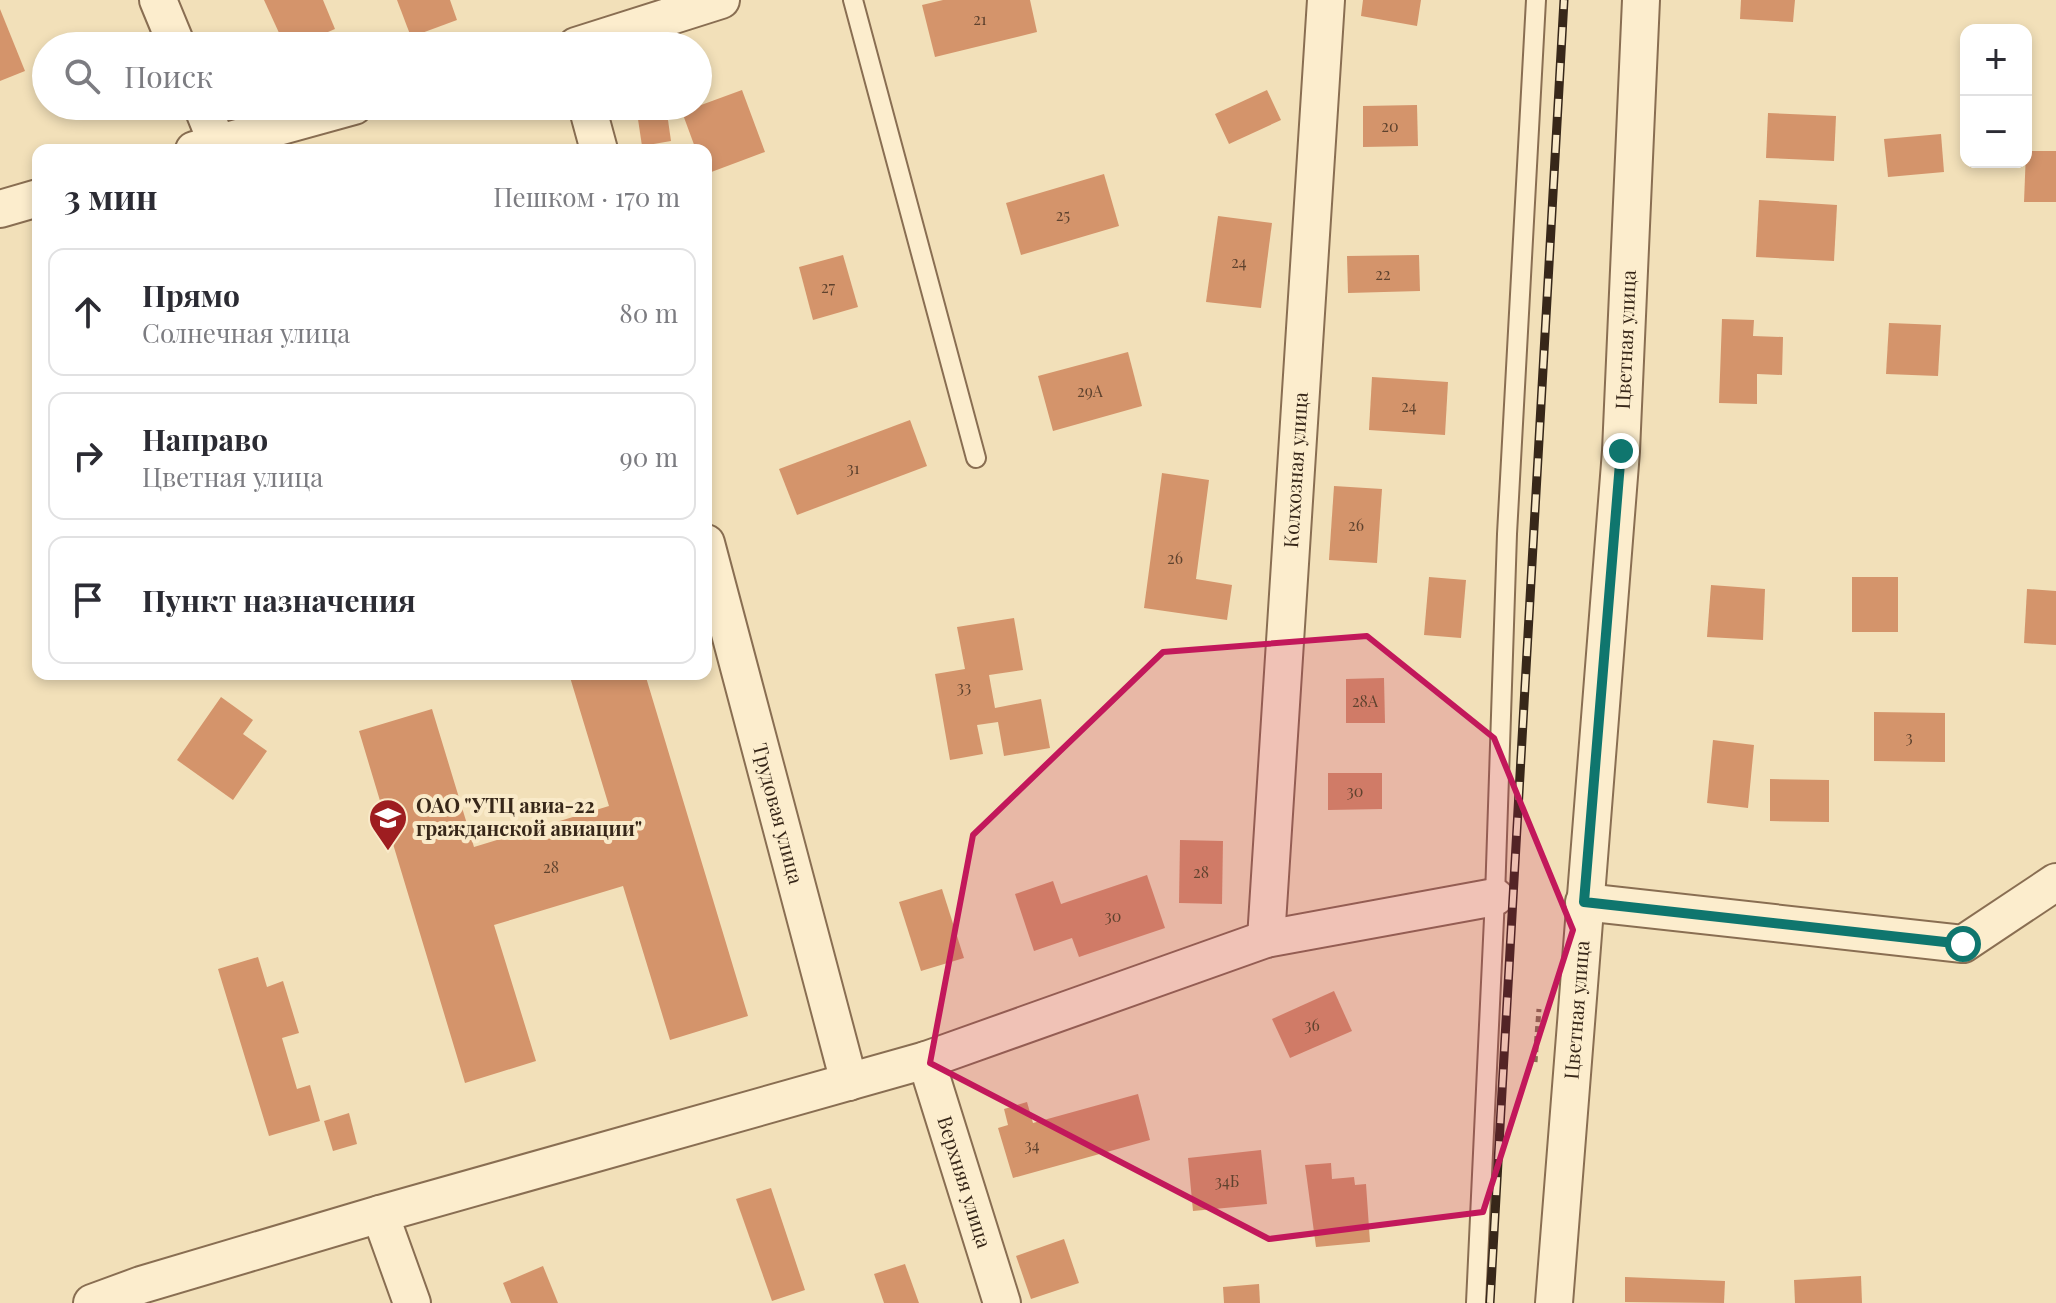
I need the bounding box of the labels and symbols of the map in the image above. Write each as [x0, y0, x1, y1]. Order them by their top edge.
house number: 21 [973, 8, 987, 29]
house number: 20 [1381, 115, 1399, 136]
house number: 25 [1056, 204, 1070, 225]
house number: 24 [1231, 251, 1247, 272]
house number: 22 [1375, 263, 1391, 284]
street label: Цветная улица [1608, 269, 1641, 410]
house number: 27 [821, 276, 836, 297]
house number: 29А [1077, 380, 1104, 401]
street label: Колхозная улица [1276, 391, 1313, 549]
house number: 24 [1401, 395, 1417, 416]
route end [1603, 433, 1639, 469]
house number: 31 [846, 457, 860, 478]
house number: 26 [1348, 514, 1364, 535]
house number: 26 [1167, 547, 1183, 568]
house number: 33 [957, 676, 971, 697]
house number: 28А [1352, 690, 1379, 711]
house number: 3 [1905, 726, 1913, 747]
street label: Трудовая улица [748, 740, 811, 887]
house number: 30 [1347, 780, 1363, 801]
place label: ОАО "УТЦ авиа-22 гражданской авиации" [416, 791, 642, 841]
school or university icon: ОАО "УТЦ авиа-22 гражданской авиации" [367, 797, 409, 852]
house number: 28 [543, 856, 559, 877]
house number: 28 [1193, 861, 1209, 882]
house number: 30 [1105, 905, 1121, 926]
route start [1945, 926, 1981, 962]
street label: Цветная улица [1557, 939, 1594, 1080]
house number: 36 [1304, 1014, 1320, 1035]
street label: Верхняя улица [932, 1112, 999, 1251]
house number: 34 [1024, 1134, 1040, 1155]
house number: 34Б [1215, 1170, 1239, 1191]

